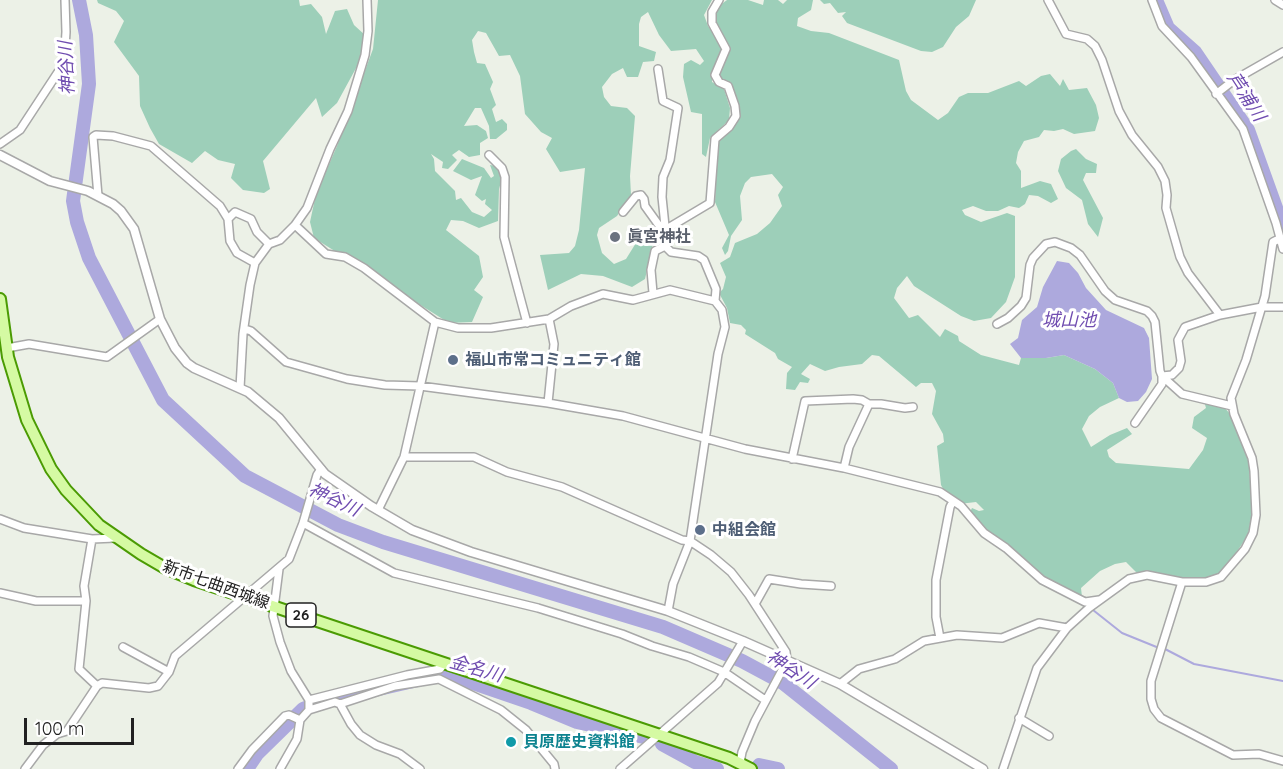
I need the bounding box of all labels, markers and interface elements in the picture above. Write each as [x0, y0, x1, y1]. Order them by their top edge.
water label: 神谷川 [55, 40, 79, 96]
water label: 芦浦川 [1222, 68, 1270, 126]
place label: 眞宮神社 [627, 227, 691, 247]
marker: 眞宮神社 [608, 230, 622, 244]
water label: 城山池 [1042, 310, 1096, 332]
place label: 福山市常コミュニティ館 [465, 350, 641, 370]
marker: 福山市常コミュニティ館 [446, 353, 460, 367]
water label: 神谷川 [305, 479, 363, 521]
place label: 中組会館 [712, 520, 776, 540]
marker: 中組会館 [693, 523, 707, 537]
street label: 新市七曲西城線 [160, 557, 272, 613]
road number: 26 [286, 603, 316, 627]
water label: 神谷川 [762, 646, 820, 694]
water label: 金名川 [447, 651, 505, 687]
scale bar [27, 706, 136, 744]
text: 100 m [35, 717, 84, 740]
place label: 貝原歴史資料館 [523, 732, 635, 752]
marker: 貝原歴史資料館 [504, 735, 518, 749]

